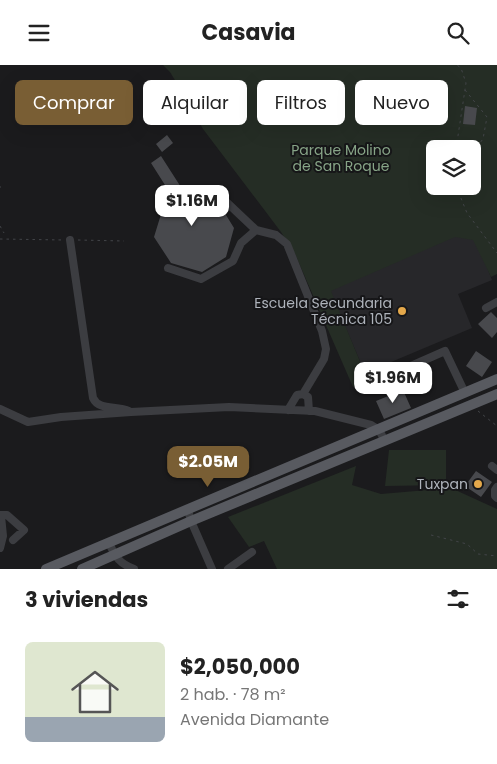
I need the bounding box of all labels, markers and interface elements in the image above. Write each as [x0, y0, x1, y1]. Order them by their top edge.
text: Casavia [201, 17, 296, 48]
icon: menu [25, 19, 53, 47]
icon: search [444, 19, 472, 47]
chip: Comprar [15, 80, 133, 125]
chip: Alquilar [143, 80, 247, 125]
chip: Filtros [257, 80, 345, 125]
chip: Nuevo [355, 80, 448, 125]
park label: Parque Molino de San Roque [291, 140, 391, 176]
map controls [426, 140, 481, 195]
button: layers [426, 140, 481, 195]
pin: $1.16M [151, 185, 233, 227]
text: $1.16M [166, 189, 218, 212]
place label: Escuela Secundaria Técnica 105 [254, 293, 392, 329]
marker: Escuela Secundaria Técnica 105 [396, 305, 408, 317]
pin: $1.96M [352, 361, 434, 404]
text: $1.96M [365, 366, 421, 389]
pin: $2.05M [167, 445, 249, 488]
text: $2.05M [178, 450, 238, 473]
place label: Tuxpan [417, 474, 468, 494]
marker: Tuxpan [472, 478, 484, 490]
text: 3 viviendas [25, 585, 148, 614]
icon: filters [444, 585, 472, 613]
text: $2,050,000 [180, 652, 300, 681]
icon: home [65, 662, 125, 722]
text: 2 hab. · 78 m² [180, 683, 286, 706]
text: Avenida Diamante [180, 708, 329, 731]

